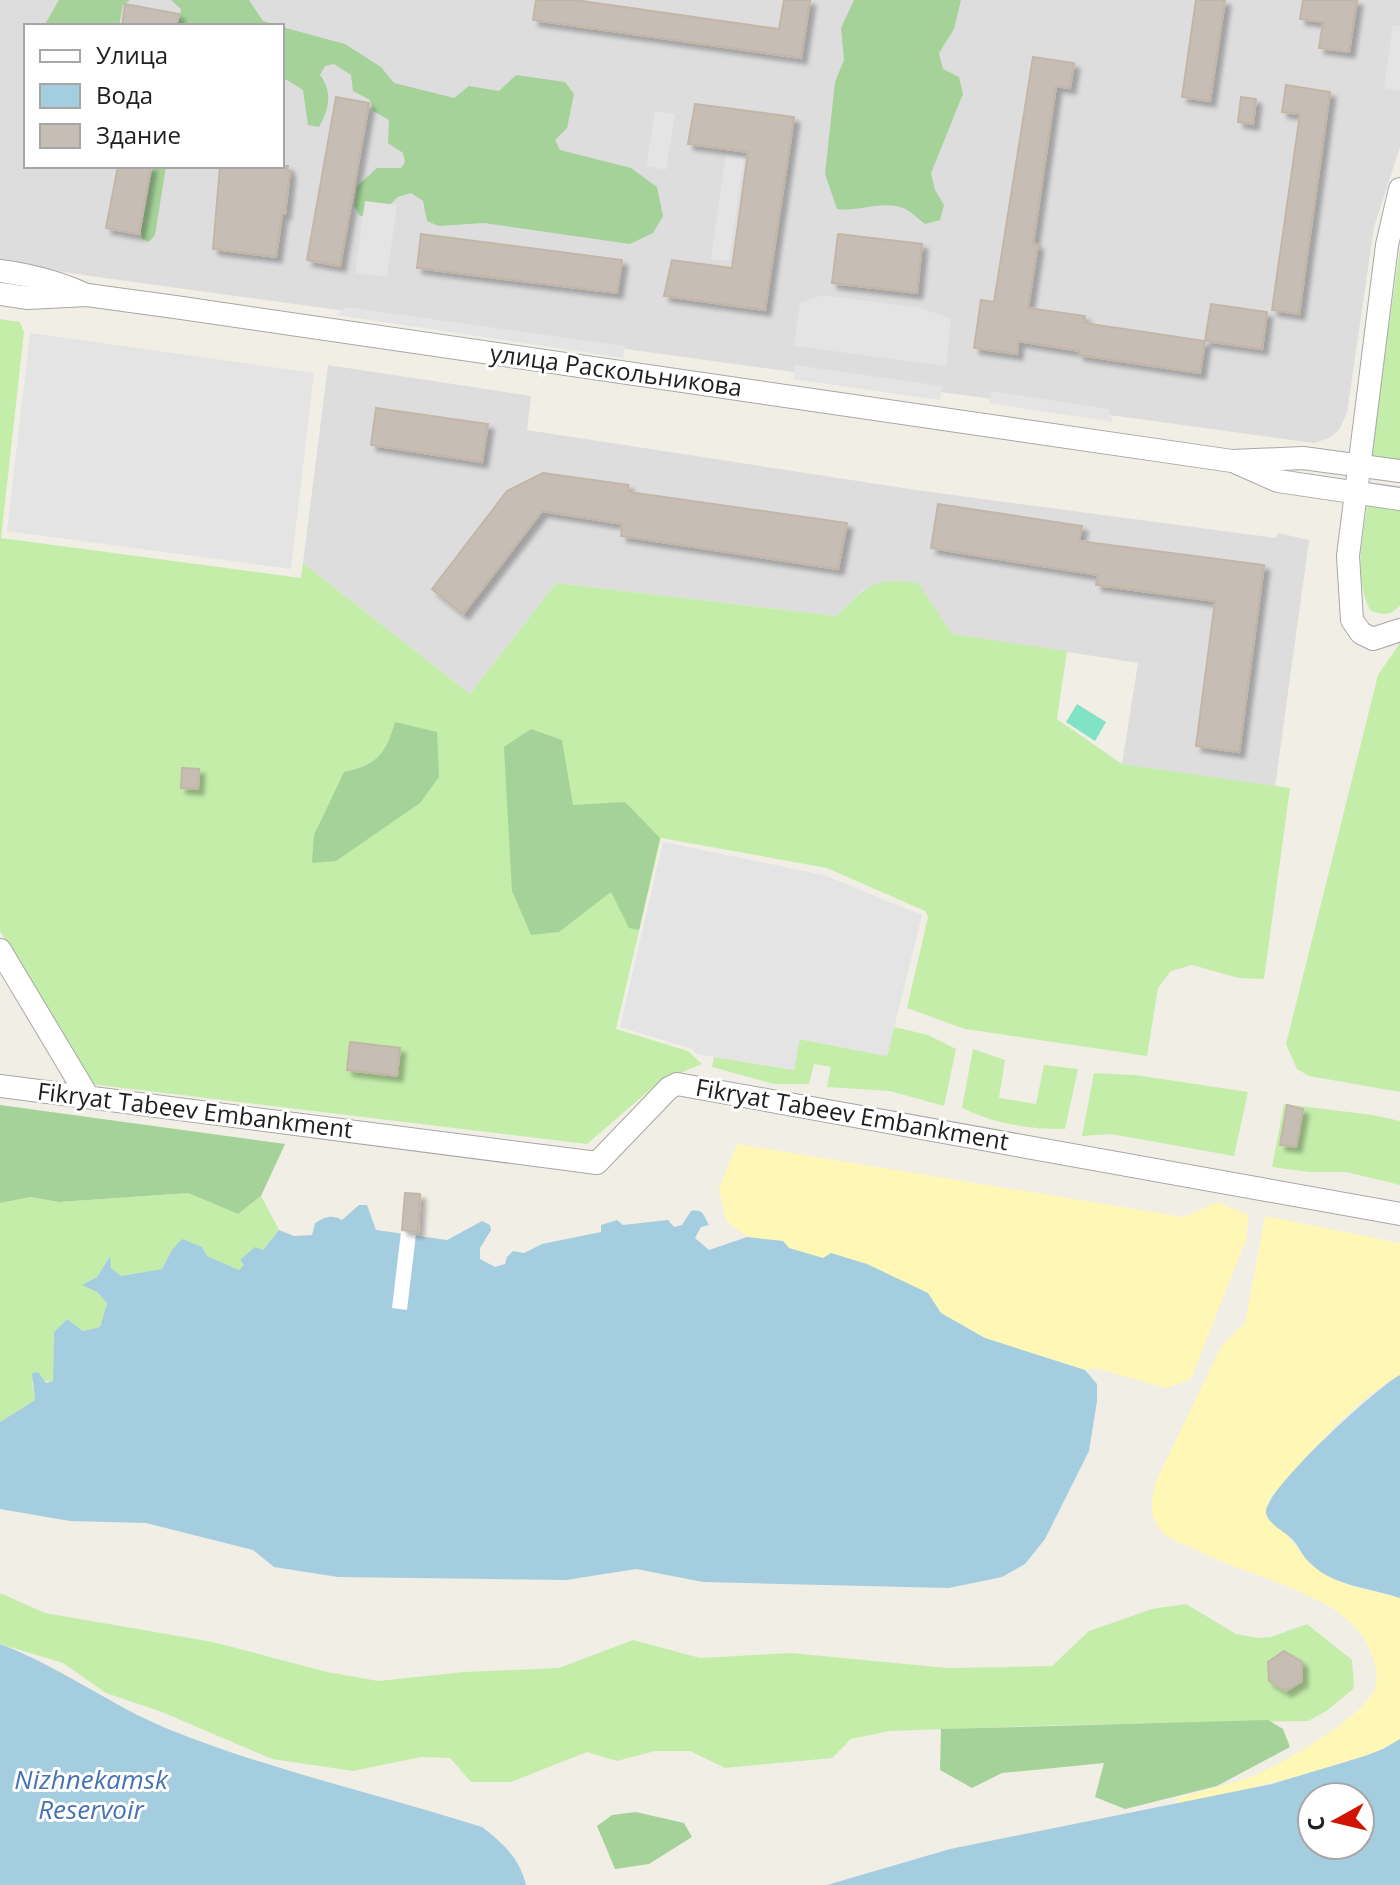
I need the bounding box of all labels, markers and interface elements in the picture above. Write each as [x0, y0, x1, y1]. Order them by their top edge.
legend [24, 24, 284, 168]
text: Улица [96, 38, 168, 71]
text: Вода [96, 78, 153, 111]
text: Здание [96, 118, 181, 151]
street label: улица Раскольникова [488, 335, 744, 404]
street label: Fikryat Tabeev Embankment [693, 1070, 1011, 1157]
street label: Fikryat Tabeev Embankment [36, 1074, 355, 1145]
water label: Nizhnekamsk Reservoir [14, 1761, 169, 1827]
north arrow [1296, 1781, 1376, 1861]
text: С [1299, 1815, 1331, 1833]

